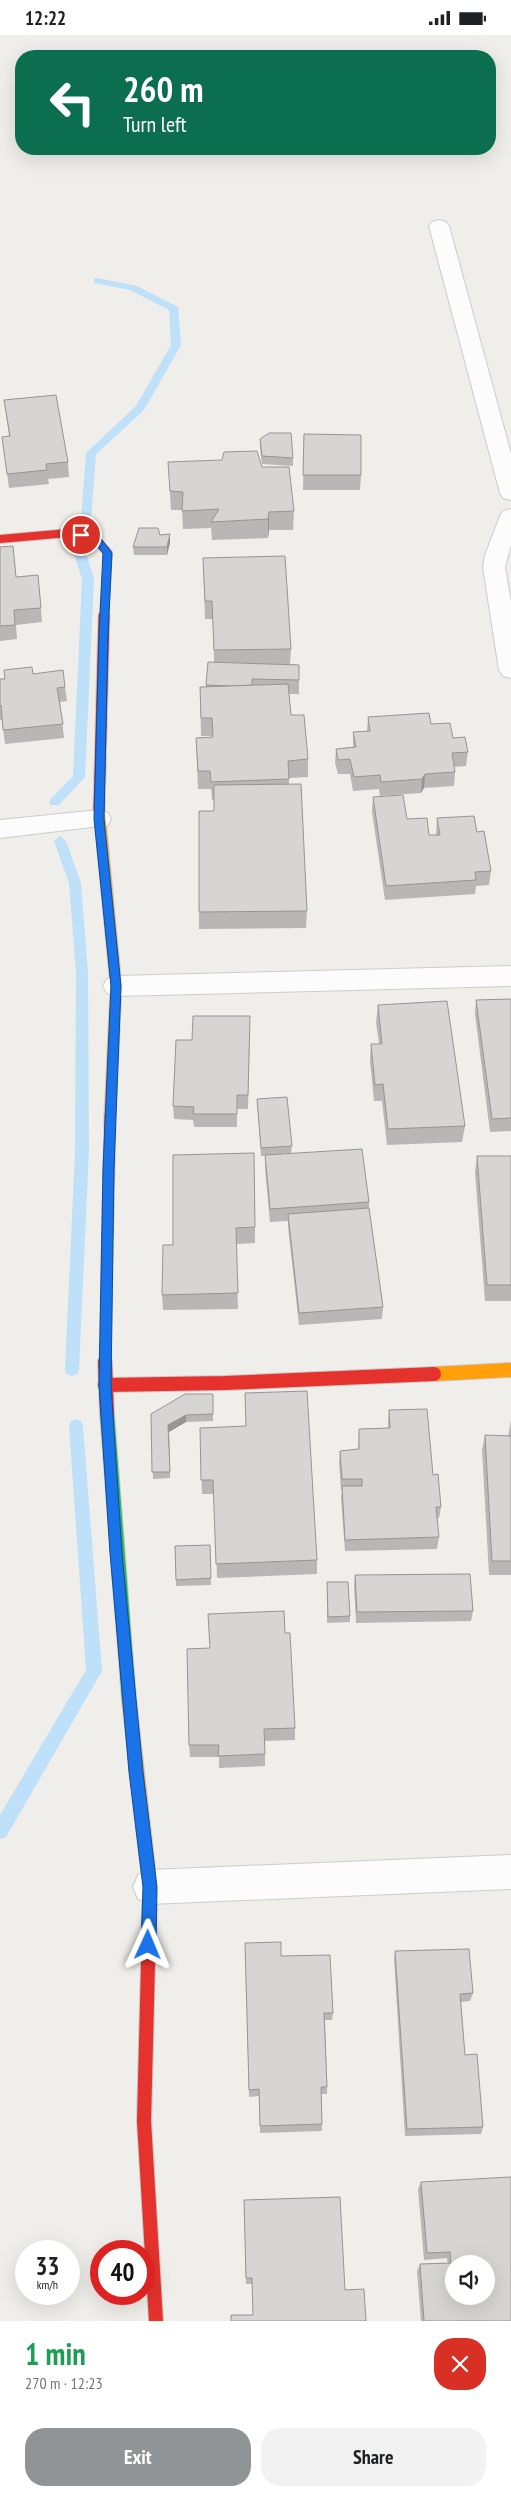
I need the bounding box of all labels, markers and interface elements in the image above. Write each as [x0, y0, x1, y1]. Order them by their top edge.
text: 12:22 [25, 6, 66, 30]
text: 260 m [123, 66, 204, 112]
icon: left [40, 70, 105, 135]
text: Turn left [123, 110, 187, 138]
pin [60, 514, 102, 556]
icon: arrive [67, 521, 95, 549]
position arrow [121, 1918, 173, 1970]
speed limit sign: 40 [90, 2240, 155, 2305]
text: 33 [36, 2250, 59, 2282]
map controls [445, 2255, 495, 2305]
button: sound [445, 2255, 495, 2305]
text: km/h [37, 2277, 58, 2292]
text: 1 min [25, 2334, 86, 2373]
button: close [434, 2338, 486, 2390]
text: 270 m · 12:23 [25, 2373, 103, 2393]
button: Exit [25, 2428, 251, 2486]
button: Share [261, 2428, 486, 2486]

